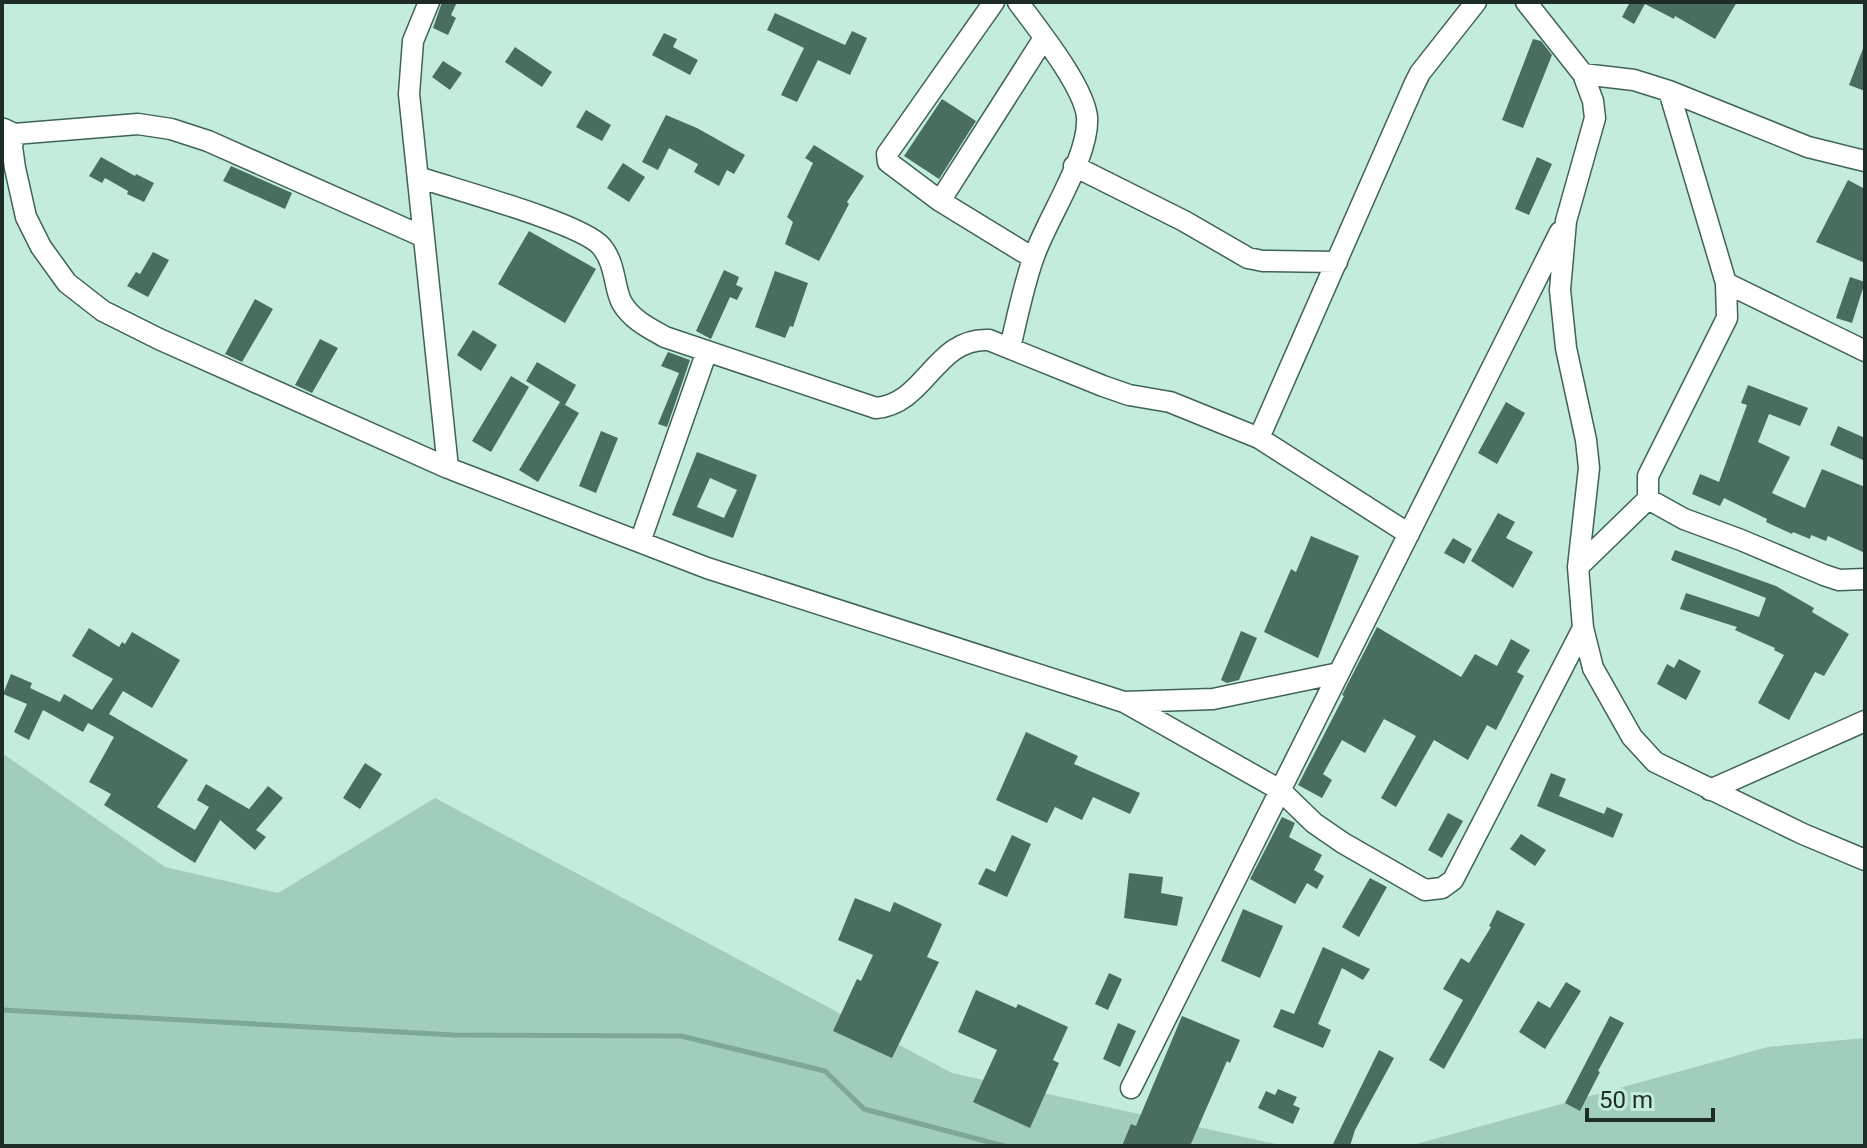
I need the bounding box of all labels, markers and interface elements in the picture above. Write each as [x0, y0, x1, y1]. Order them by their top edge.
scale bar [1587, 1072, 1713, 1122]
text: 50 m [1599, 1086, 1653, 1114]

